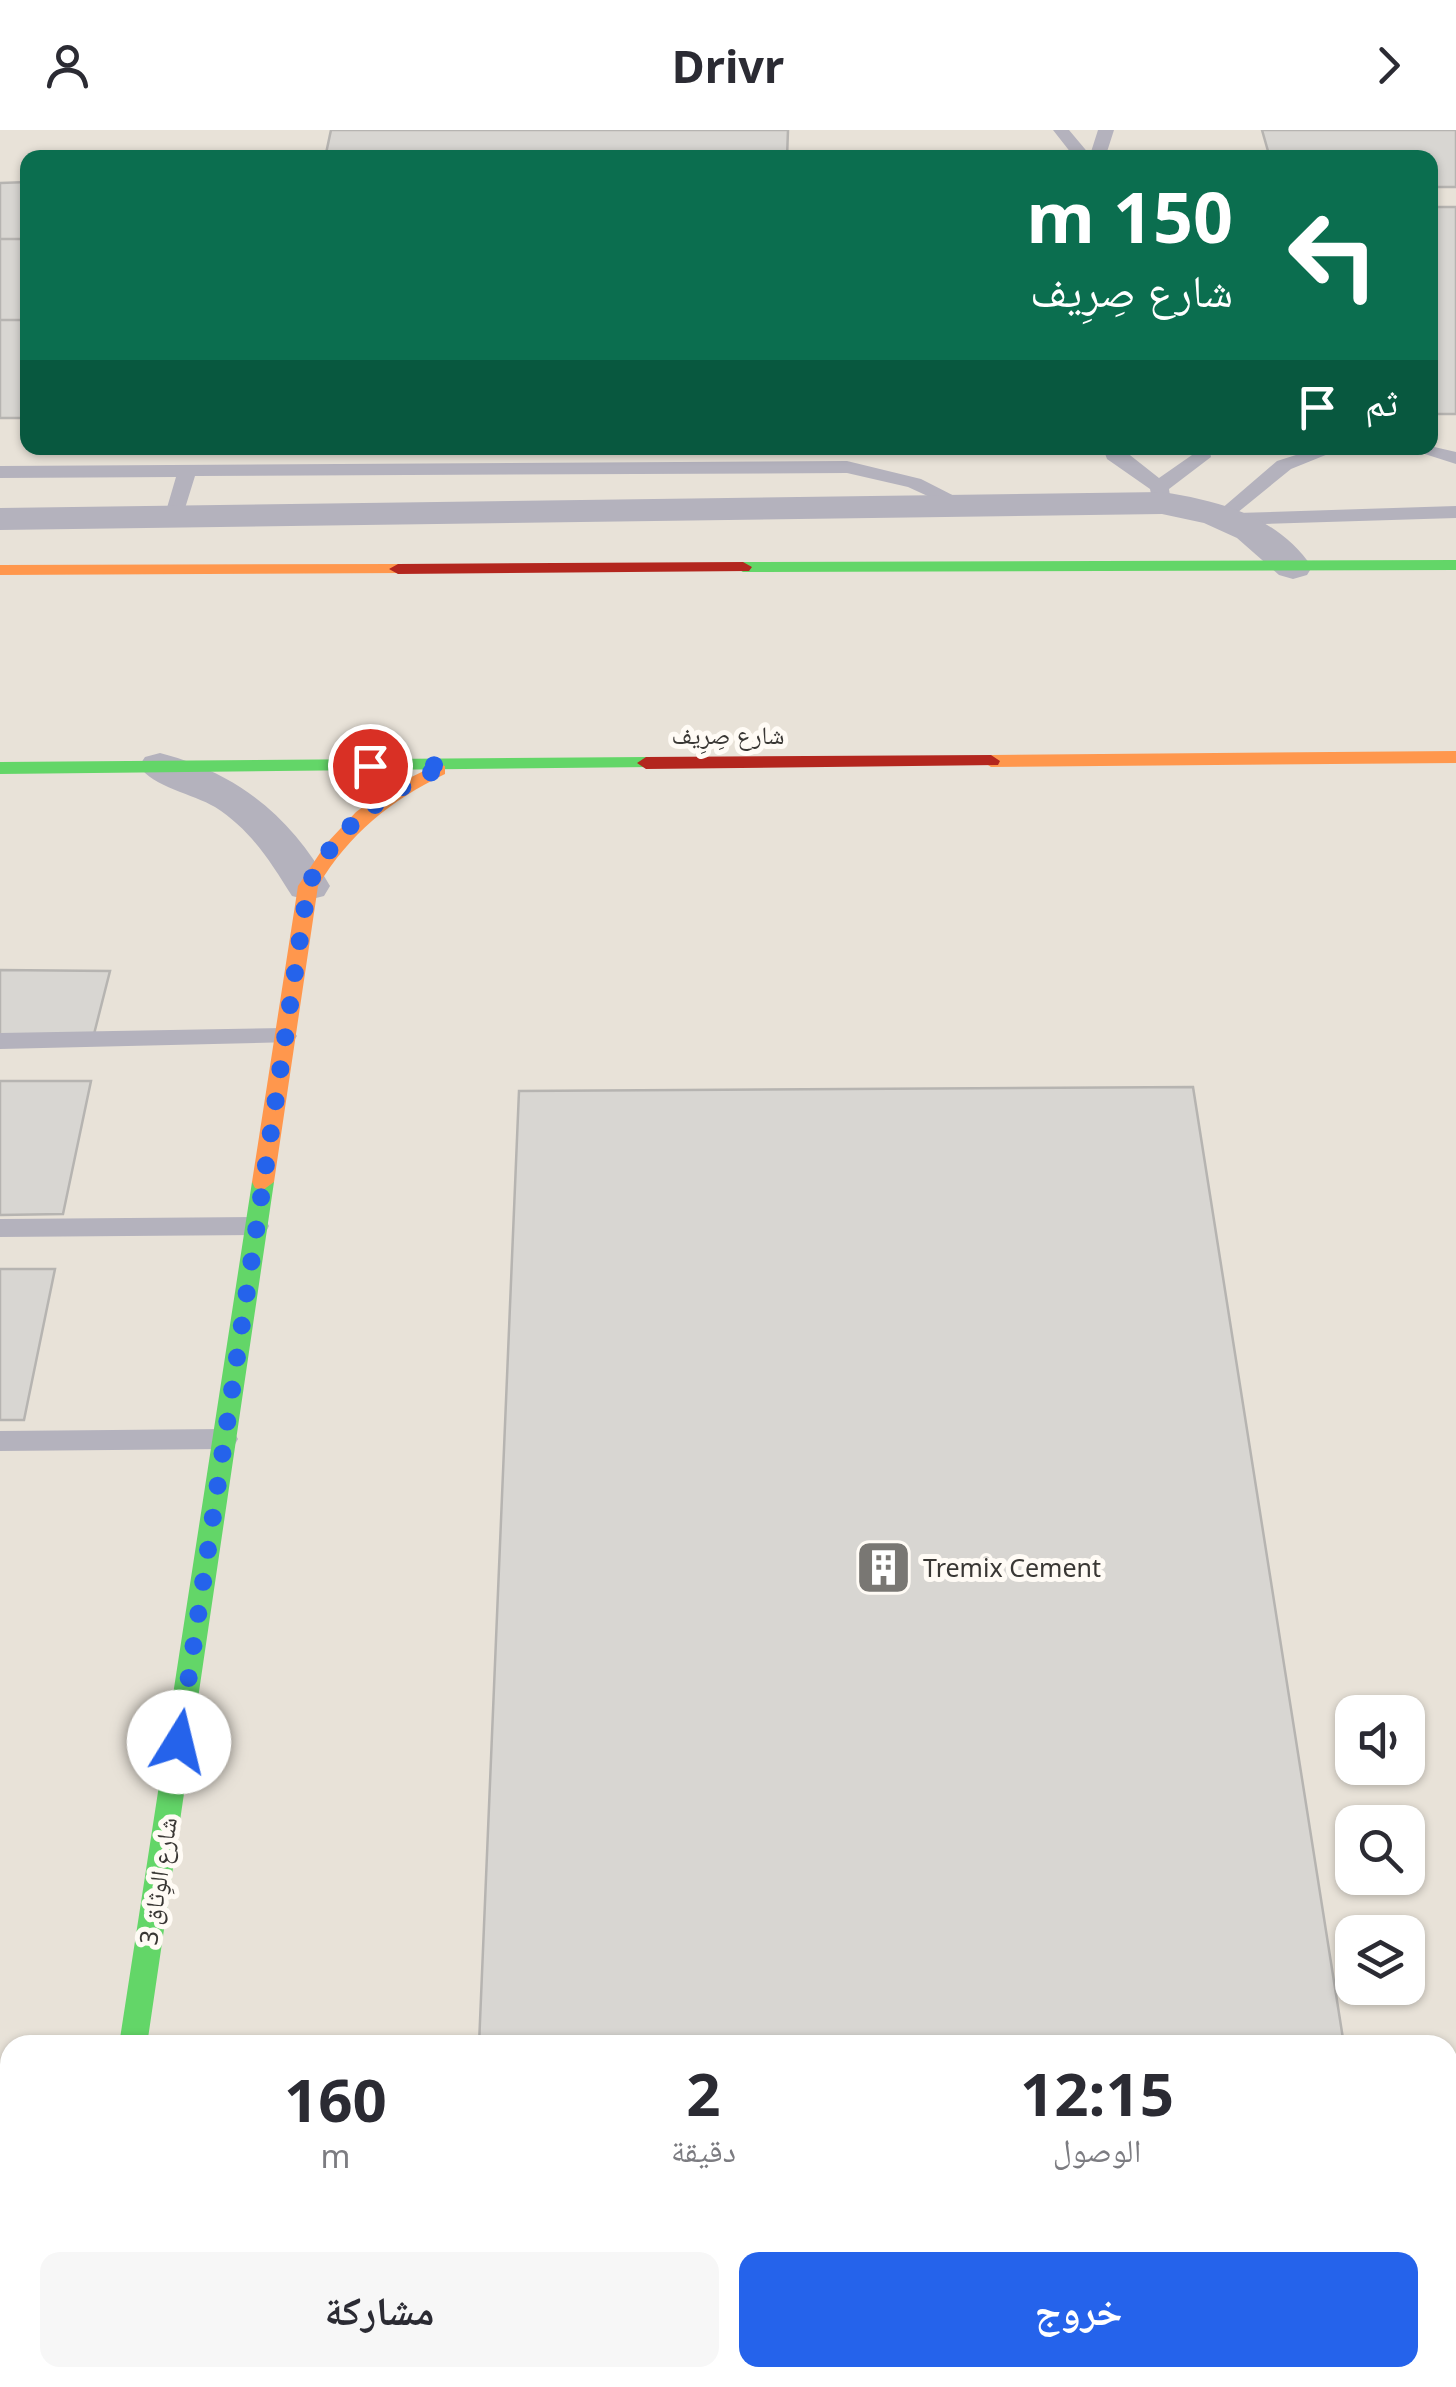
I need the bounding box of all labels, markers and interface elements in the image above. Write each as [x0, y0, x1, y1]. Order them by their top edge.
text: Drivr [672, 35, 784, 96]
icon: person [40, 38, 95, 93]
icon: forward [1361, 38, 1416, 93]
text: 150 m [1026, 168, 1233, 264]
icon: left [1268, 190, 1398, 320]
text: شارع صِرِيف [1030, 259, 1233, 320]
text: ثم [1365, 375, 1398, 427]
icon: arrive [1290, 380, 1345, 435]
street label: شارع صِرِيف [672, 717, 784, 755]
pin [328, 724, 413, 809]
icon: arrive [343, 739, 398, 794]
building icon: Tremix Cement [854, 1538, 914, 1598]
place label: Tremix Cement [923, 1550, 1101, 1584]
position arrow [127, 1690, 231, 1794]
map controls [1335, 1695, 1425, 2005]
button: sound [1335, 1695, 1425, 1785]
button: search [1335, 1805, 1425, 1895]
street label: شارع الوِثاق 3 [130, 1815, 187, 1948]
button: layers [1335, 1915, 1425, 2005]
text: 2 [686, 2052, 721, 2134]
text: 12:15 [1020, 2052, 1174, 2134]
text: 160 [284, 2058, 387, 2140]
text: دقيقة [671, 2128, 736, 2171]
text: الوصول [1053, 2128, 1141, 2171]
text: m [320, 2134, 350, 2177]
button: مشاركة [40, 2252, 719, 2367]
button: خروج [739, 2252, 1418, 2367]

